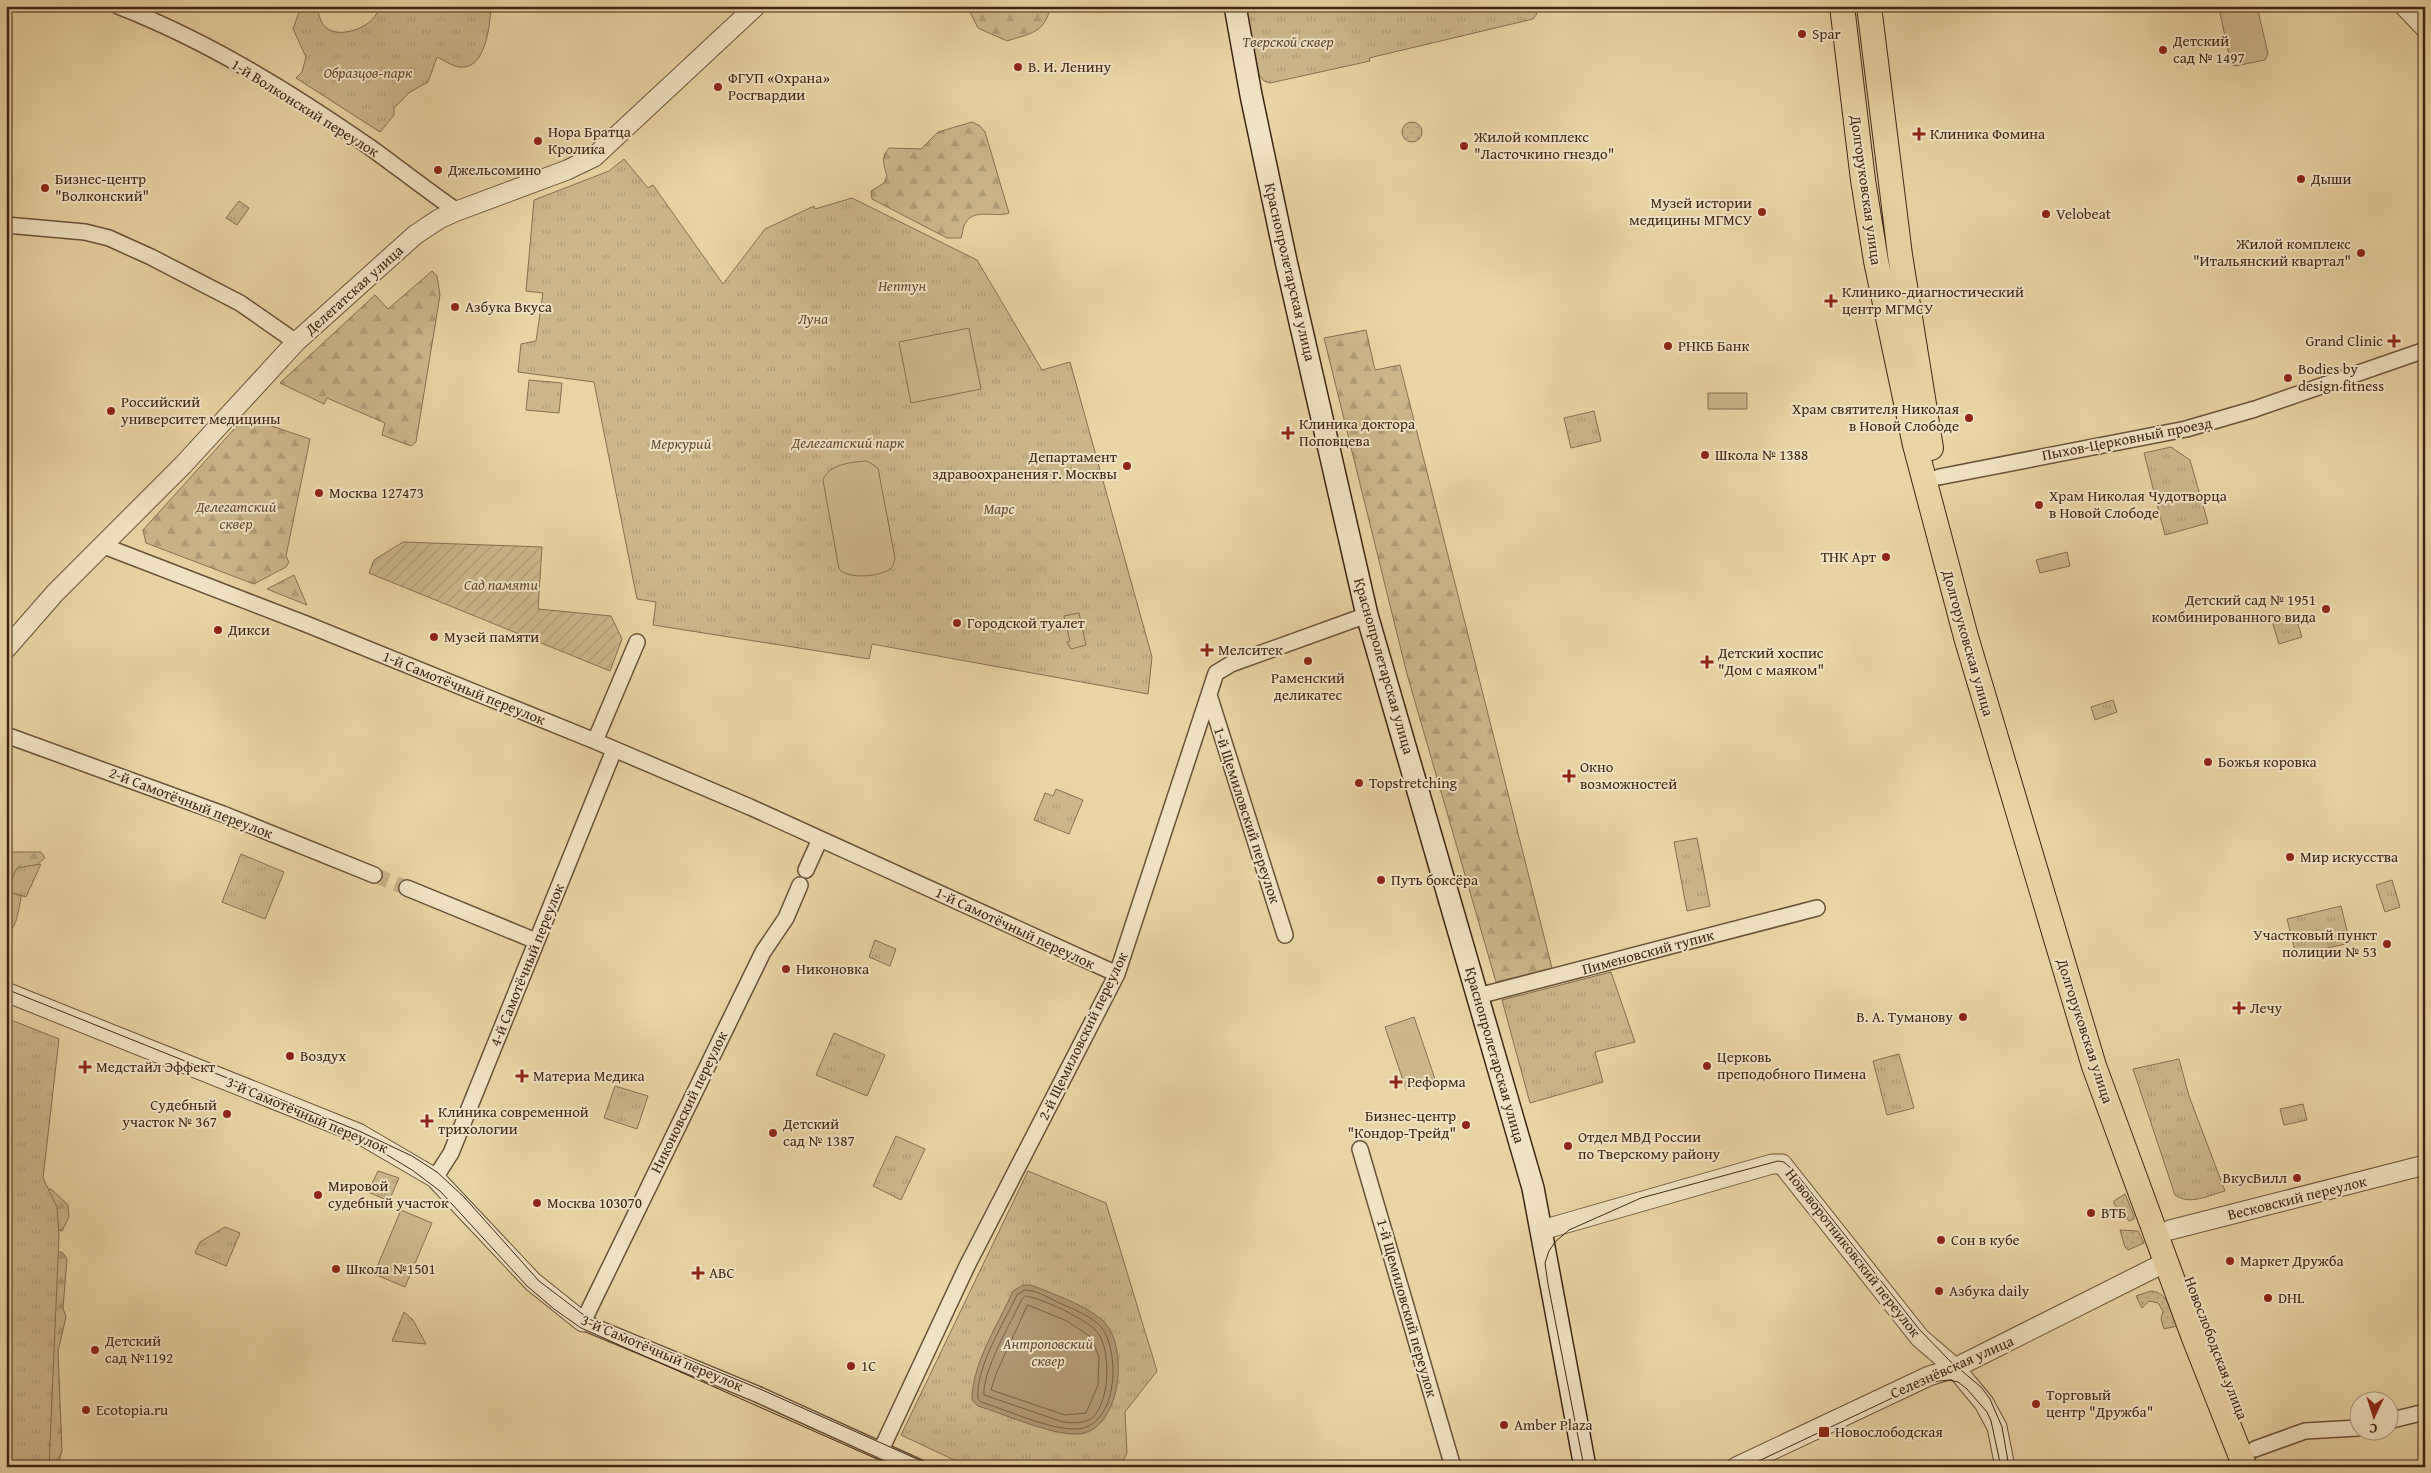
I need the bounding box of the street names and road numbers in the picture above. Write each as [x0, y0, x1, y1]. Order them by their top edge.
street label: 1-й Волконский переулок [227, 53, 383, 162]
street label: Долгоруковская улица [1845, 113, 1888, 267]
street label: Краснопролетарская улица [1260, 181, 1321, 364]
street label: Делегатская улица [299, 239, 408, 340]
street label: Пыхов-Церковный проезд [2040, 412, 2214, 465]
street label: Долгоруковская улица [1937, 566, 2000, 719]
street label: Краснопролетарская улица [1349, 575, 1420, 757]
street label: 1-й Самотёчный переулок [380, 645, 549, 730]
street label: 1-й Щемиловский переулок [1209, 724, 1286, 906]
street label: 2-й Самотёчный переулок [106, 762, 276, 844]
street label: 4-й Самотёчный переулок [484, 880, 569, 1049]
street label: 1-й Самотёчный переулок [932, 881, 1099, 974]
street label: Пименовский тупик [1580, 924, 1716, 979]
street label: 2-й Щемиловский переулок [1033, 948, 1133, 1123]
street label: Долгоруковская улица [2052, 955, 2119, 1107]
street label: Краснопролетарская улица [1460, 964, 1531, 1146]
street label: Никоновский переулок [645, 1027, 732, 1176]
street label: 3-й Самотёчный переулок [223, 1071, 392, 1158]
street label: Нововоротниковский переулок [1781, 1164, 1926, 1341]
street label: Весковский переулок [2225, 1170, 2369, 1225]
street label: 1-й Щемиловский переулок [1372, 1216, 1443, 1400]
street label: Новослободская улица [2179, 1273, 2254, 1423]
street label: 3-й Самотёчный переулок [578, 1309, 747, 1396]
street label: Селезнёвская улица [1887, 1330, 2018, 1403]

